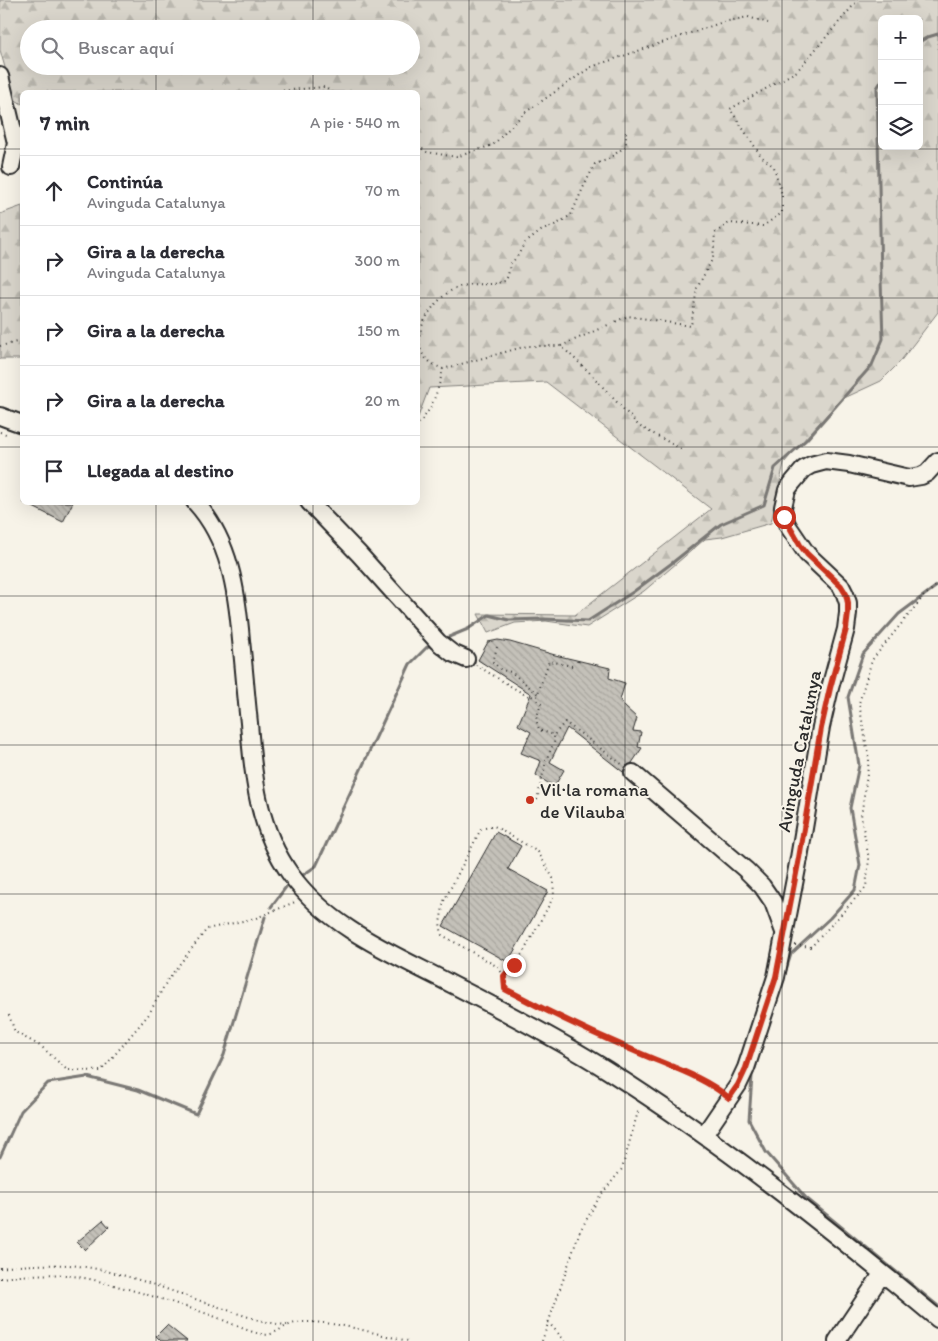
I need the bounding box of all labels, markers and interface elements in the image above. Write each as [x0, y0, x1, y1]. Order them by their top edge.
map controls [878, 15, 923, 150]
button: + [878, 15, 923, 60]
search box [20, 20, 420, 75]
icon: search [38, 34, 66, 62]
text: Buscar aquí [78, 36, 174, 59]
button: − [878, 60, 923, 105]
button: layers [878, 105, 923, 150]
text: 7 min [40, 110, 89, 135]
text: A pie · 540 m [310, 113, 400, 132]
text: Continúa [87, 170, 163, 193]
icon: ahead [40, 177, 68, 205]
text: 70 m [365, 181, 400, 200]
text: Avinguda Catalunya [87, 193, 226, 212]
text: Gira a la derecha [87, 240, 225, 263]
icon: right [40, 247, 68, 275]
text: 300 m [355, 251, 400, 270]
text: Avinguda Catalunya [87, 263, 226, 282]
icon: right [40, 317, 68, 345]
text: Gira a la derecha [87, 319, 225, 342]
text: 150 m [357, 321, 400, 340]
icon: right [40, 387, 68, 415]
text: Gira a la derecha [87, 389, 225, 412]
text: 20 m [365, 391, 400, 410]
icon: arrive [40, 457, 68, 485]
text: Llegada al destino [87, 459, 234, 482]
route start [773, 506, 796, 529]
street label: Avinguda Catalunya [772, 668, 826, 834]
place label: Vil·la romana de Vilauba [540, 778, 649, 823]
marker: Vil·la romana de Vilauba [524, 794, 536, 806]
route end [503, 954, 526, 977]

